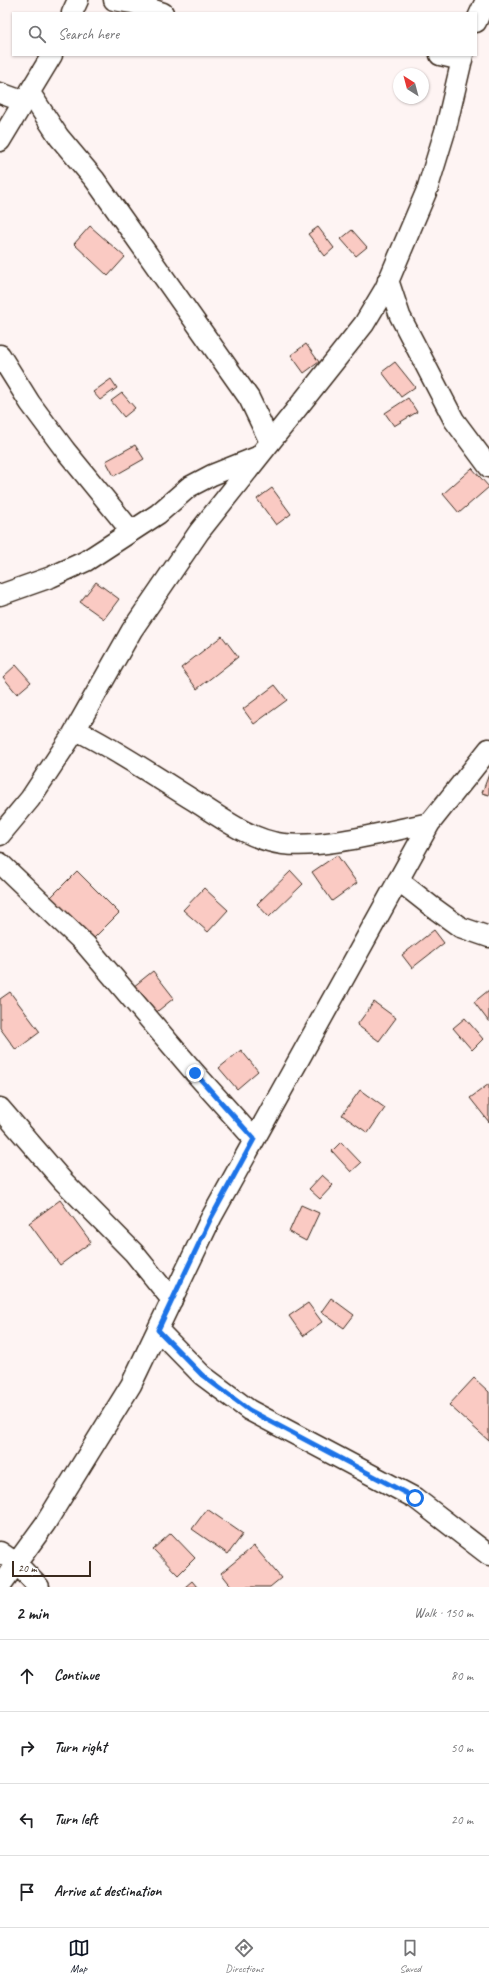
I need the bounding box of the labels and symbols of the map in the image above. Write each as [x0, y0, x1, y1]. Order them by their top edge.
north arrow [393, 68, 429, 104]
route end [186, 1064, 204, 1082]
route start [406, 1489, 424, 1507]
scale bar [12, 1559, 91, 1578]

